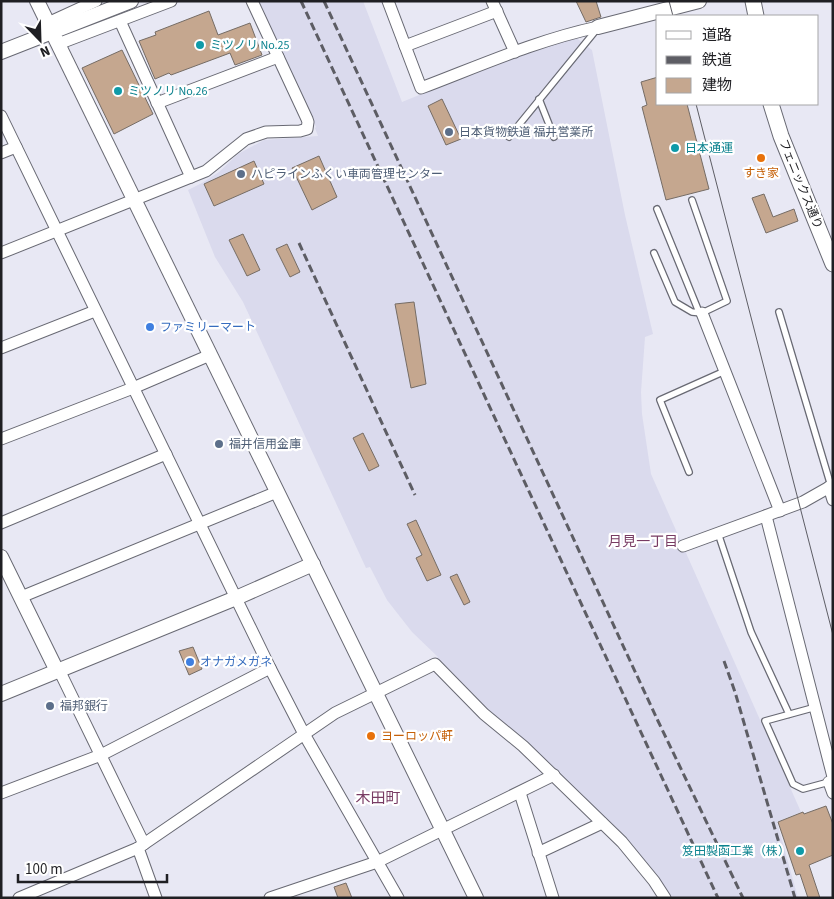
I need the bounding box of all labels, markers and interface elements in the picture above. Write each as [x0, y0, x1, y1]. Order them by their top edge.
north arrow [15, 15, 65, 65]
legend [656, 15, 819, 105]
text: 道路 [702, 25, 732, 46]
place label: ミツノリ No.25 [210, 37, 290, 54]
marker: ミツノリ No.25 [194, 39, 206, 51]
text: N [36, 40, 53, 62]
text: 鉄道 [702, 50, 732, 71]
text: 建物 [702, 75, 732, 96]
place label: ミツノリ No.26 [128, 83, 208, 100]
marker: ミツノリ No.26 [112, 85, 124, 97]
place label: 日本貨物鉄道 福井営業所 [459, 124, 593, 141]
marker: 日本貨物鉄道 福井営業所 [443, 126, 455, 138]
street label: フェニックス通り [775, 137, 826, 232]
place label: 日本通運 [685, 140, 733, 157]
marker: 日本通運 [669, 142, 681, 154]
marker: すき家 [755, 152, 767, 164]
place label: すき家 [743, 165, 779, 182]
place label: ハピラインふくい車両管理センター [251, 166, 443, 183]
marker: ハピラインふくい車両管理センター [235, 168, 247, 180]
place label: ファミリーマート [160, 319, 256, 336]
marker: ファミリーマート [144, 321, 156, 333]
place label: 福井信用金庫 [229, 436, 301, 453]
marker: 福井信用金庫 [213, 438, 225, 450]
district label: 月見一丁目 [608, 532, 678, 552]
place label: オナガメガネ [200, 654, 272, 671]
marker: オナガメガネ [184, 656, 196, 668]
place label: 福邦銀行 [60, 698, 108, 715]
marker: 福邦銀行 [44, 700, 56, 712]
place label: ヨーロッパ軒 [381, 728, 453, 745]
marker: ヨーロッパ軒 [365, 730, 377, 742]
district label: 木田町 [355, 788, 401, 809]
place label: 笈田製函工業（株） [682, 843, 790, 860]
marker: 笈田製函工業（株） [794, 845, 806, 857]
scale bar [18, 852, 166, 884]
text: 100 m [25, 859, 63, 880]

